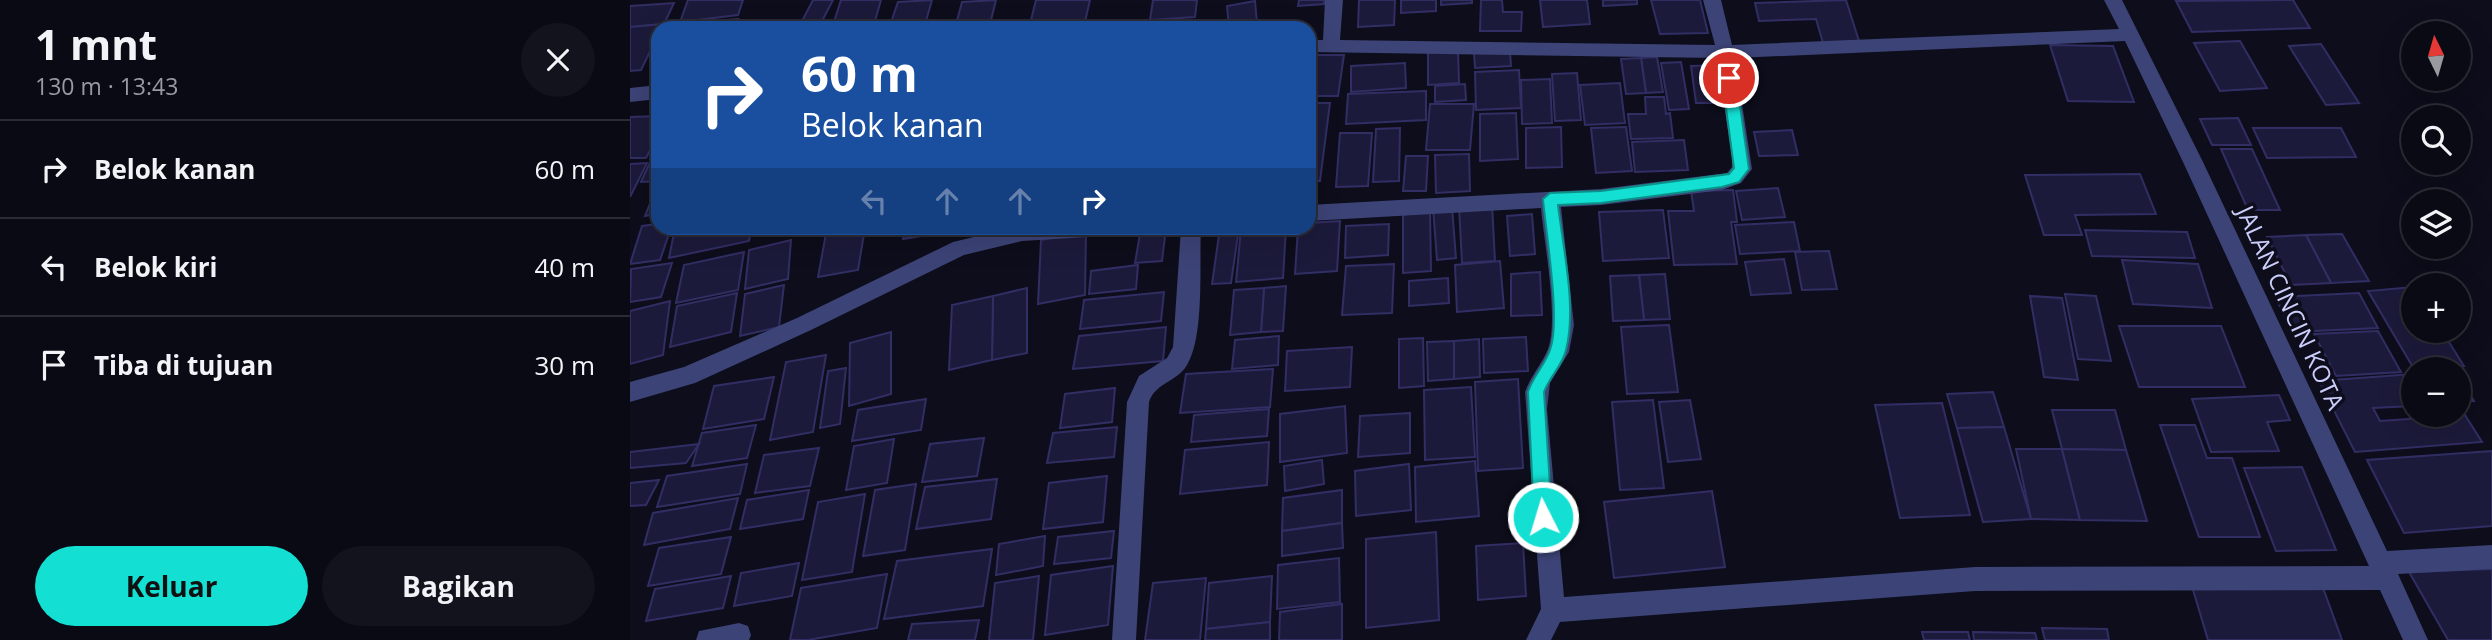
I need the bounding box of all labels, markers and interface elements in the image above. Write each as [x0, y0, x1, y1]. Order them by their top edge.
text: 1 mnt [35, 15, 157, 72]
north arrow [2401, 21, 2471, 91]
map controls [2401, 21, 2471, 427]
button: close [521, 23, 595, 97]
text: 60 m [801, 40, 918, 106]
pin [1699, 48, 1759, 108]
icon: right [686, 49, 777, 140]
icon: arrive [1710, 59, 1748, 97]
text: 130 m · 13:43 [35, 70, 178, 102]
text: Belok kanan [801, 103, 984, 146]
button: search [2401, 105, 2471, 175]
icon: right [35, 150, 73, 188]
text: Belok kanan [94, 151, 255, 187]
text: 60 m [534, 151, 595, 187]
icon: left [855, 182, 893, 220]
icon: ahead [928, 182, 966, 220]
icon: ahead [1001, 182, 1039, 220]
icon: right [1074, 182, 1112, 220]
button: layers [2401, 189, 2471, 259]
street label: JALAN CINCIN KOTA [2229, 198, 2353, 415]
icon: left [35, 248, 73, 286]
text: Belok kiri [94, 249, 218, 285]
text: 40 m [534, 249, 595, 285]
button: + [2401, 273, 2471, 343]
icon: arrive [35, 346, 73, 384]
text: Tiba di tujuan [94, 347, 273, 383]
text: 30 m [534, 347, 595, 383]
button: − [2401, 357, 2471, 427]
position arrow [1506, 480, 1580, 554]
button: Keluar [35, 546, 308, 626]
button: Bagikan [322, 546, 595, 626]

